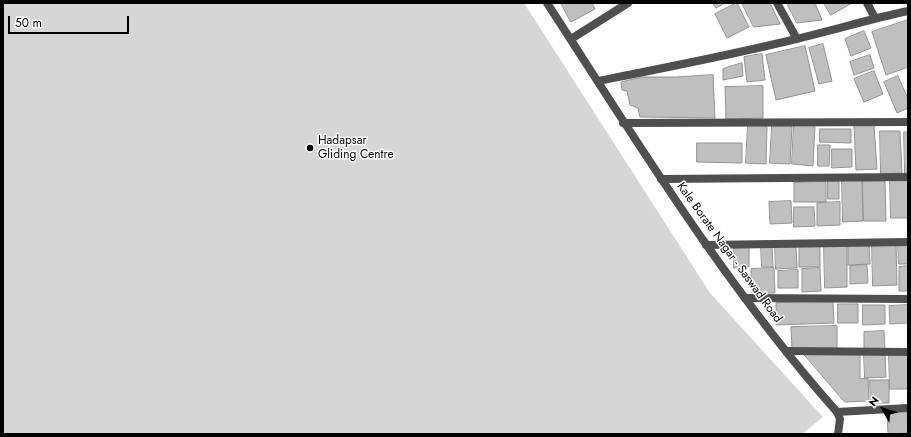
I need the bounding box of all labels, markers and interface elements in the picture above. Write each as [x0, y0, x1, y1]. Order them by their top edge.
scale bar [10, 8, 131, 34]
text: 50 m [15, 14, 42, 32]
place label: Hadapsar Gliding Centre [318, 134, 394, 162]
marker: Hadapsar Gliding Centre [305, 143, 315, 153]
street label: Kale Borate Nagar - Saswad Road [673, 180, 785, 326]
north arrow [863, 389, 903, 429]
text: N [865, 393, 883, 410]

